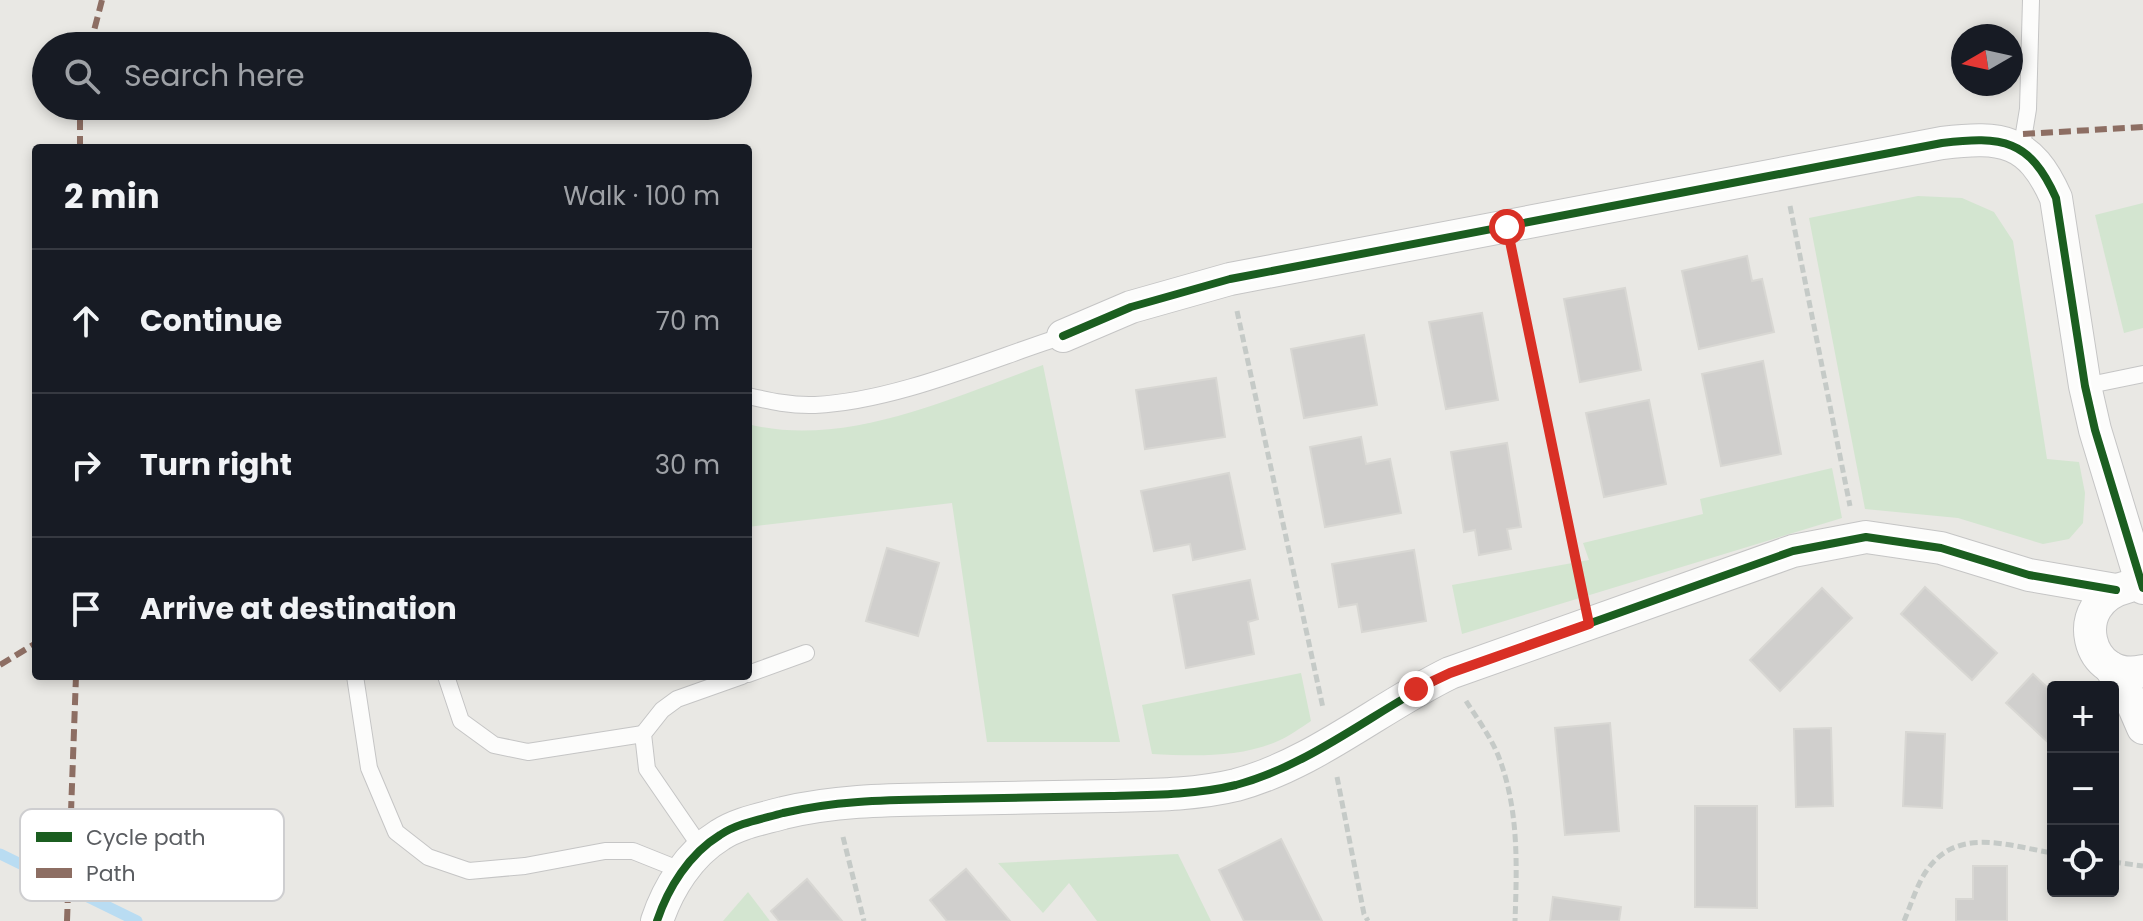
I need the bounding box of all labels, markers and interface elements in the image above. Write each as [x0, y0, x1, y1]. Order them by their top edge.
north arrow [1951, 24, 2023, 96]
search box [32, 32, 752, 120]
icon: search [60, 54, 104, 98]
text: Search here [124, 54, 305, 97]
text: 2 min [64, 172, 160, 220]
text: Walk · 100 m [563, 178, 720, 214]
route start [1489, 209, 1525, 245]
icon: ahead [64, 299, 108, 343]
text: Continue [140, 299, 282, 342]
text: 70 m [656, 303, 720, 339]
icon: right [64, 443, 108, 487]
text: Turn right [140, 443, 292, 486]
text: 30 m [655, 447, 720, 483]
icon: arrive [64, 587, 108, 631]
text: Arrive at destination [140, 587, 457, 630]
route end [1398, 671, 1434, 707]
map controls [2047, 681, 2119, 897]
button: + [2047, 681, 2119, 753]
button: − [2047, 753, 2119, 825]
legend [20, 809, 284, 901]
text: Cycle path [86, 822, 205, 853]
button: locate [2047, 825, 2119, 897]
text: Path [86, 858, 136, 889]

